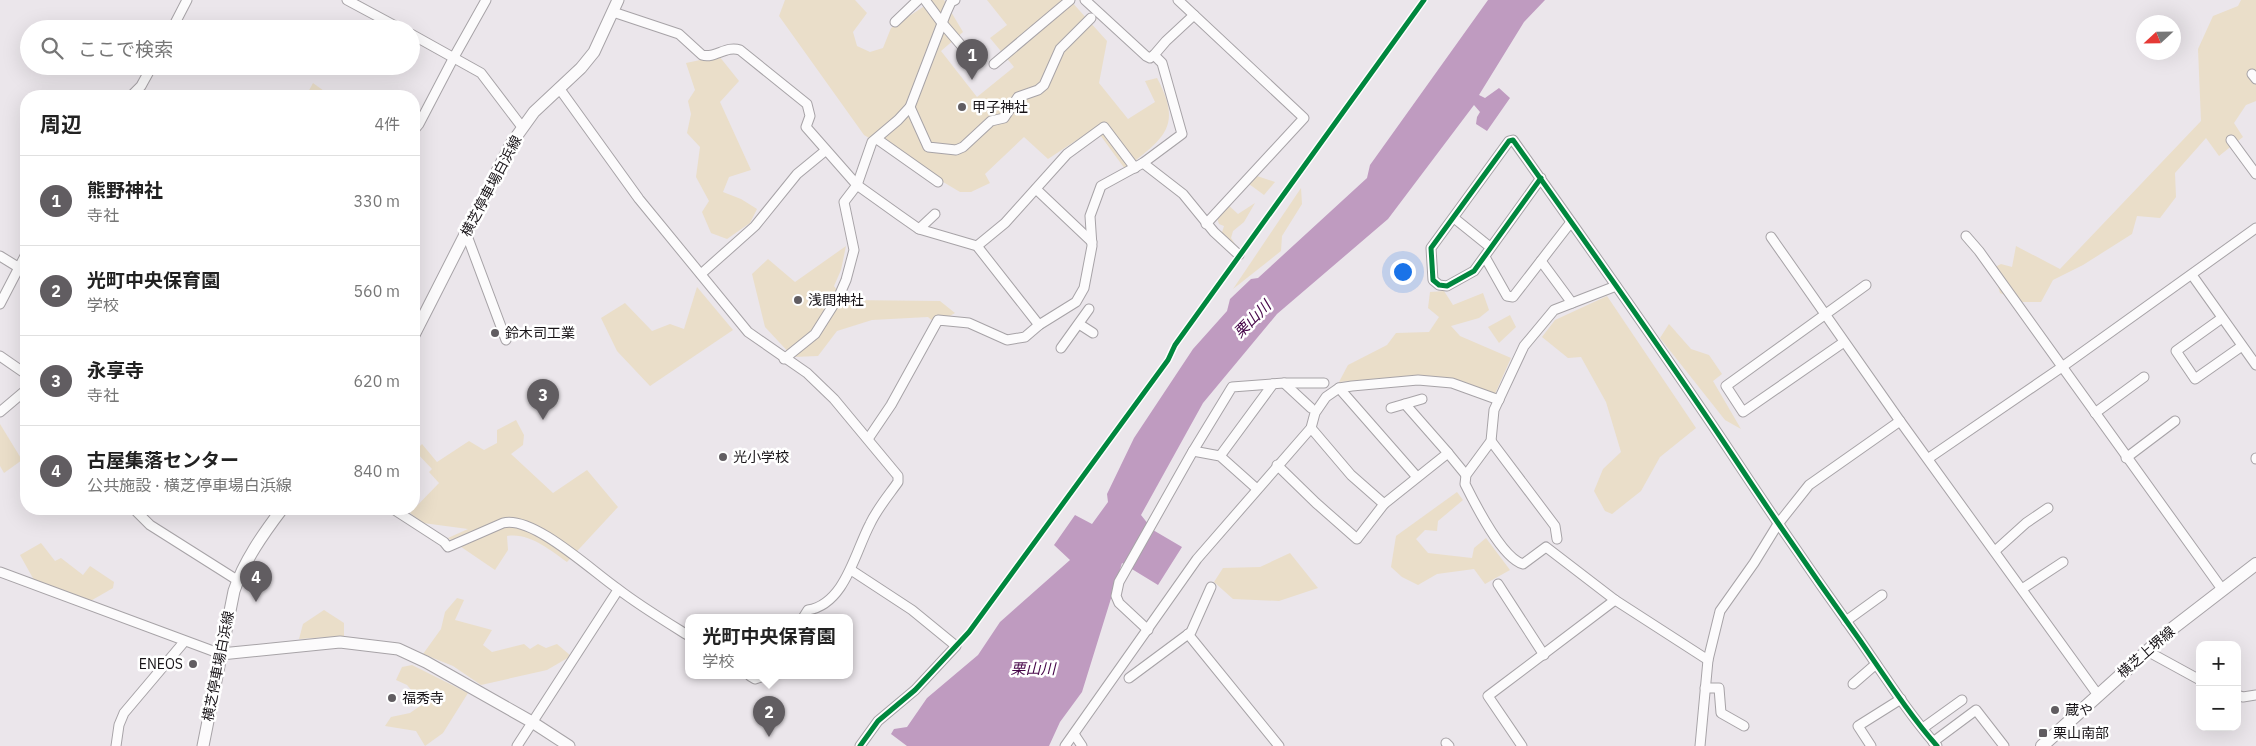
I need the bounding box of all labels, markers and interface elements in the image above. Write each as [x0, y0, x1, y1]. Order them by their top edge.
north arrow [2136, 15, 2181, 60]
search box [20, 20, 420, 75]
icon: search [38, 34, 66, 62]
text: ここで検索 [78, 37, 173, 61]
pin: 1 [956, 39, 988, 80]
place label: 甲子神社 [972, 98, 1028, 116]
marker: 甲子神社 [956, 101, 968, 113]
text: 周辺 [40, 110, 82, 138]
text: 4件 [374, 114, 400, 134]
street label: 横芝停車場白浜線 [457, 132, 525, 240]
text: 熊野神社 [87, 178, 163, 202]
text: 1 [51, 191, 61, 211]
text: 330 m [353, 191, 400, 211]
text: 寺社 [87, 205, 119, 225]
your location [1390, 259, 1416, 285]
text: 光町中央保育園 [87, 268, 220, 292]
text: 2 [51, 281, 61, 301]
text: 560 m [353, 281, 400, 301]
place label: 浅間神社 [808, 291, 864, 309]
marker: 浅間神社 [792, 294, 804, 306]
text: 学校 [87, 295, 119, 315]
water label: 栗山川 [1229, 295, 1276, 342]
place label: 鈴木司工業 [505, 324, 575, 342]
marker: 鈴木司工業 [489, 327, 501, 339]
text: 永享寺 [87, 358, 144, 382]
text: 3 [51, 371, 61, 391]
text: 620 m [353, 371, 400, 391]
pin: 3 [527, 379, 559, 420]
text: 寺社 [87, 385, 119, 405]
text: 古屋集落センター [87, 448, 239, 472]
place label: 光小学校 [733, 448, 789, 466]
marker: 光小学校 [717, 451, 729, 463]
text: 4 [51, 461, 61, 481]
text: 840 m [353, 461, 400, 481]
text: 公共施設 · 横芝停車場白浜線 [87, 475, 292, 495]
pin: 4 [240, 561, 272, 602]
street label: 横芝停車場白浜線 [198, 609, 238, 723]
popup [685, 614, 853, 679]
street label: 横芝上堺線 [2114, 622, 2178, 682]
text: 光町中央保育園 [702, 624, 836, 648]
map controls [2196, 641, 2241, 731]
button: + [2196, 641, 2241, 686]
text: 学校 [702, 651, 735, 671]
place label: ENEOS [139, 655, 183, 673]
marker: ENEOS [187, 658, 199, 670]
water label: 栗山川 [1010, 659, 1057, 678]
button: − [2196, 686, 2241, 731]
place label: 福秀寺 [402, 689, 444, 707]
marker: 福秀寺 [386, 692, 398, 704]
pin: 2 [753, 696, 785, 737]
place label: 蔵や [2065, 701, 2093, 719]
marker: 蔵や [2049, 704, 2061, 716]
place label: 栗山南部 [2053, 724, 2109, 742]
marker: 栗山南部 [2037, 727, 2049, 739]

